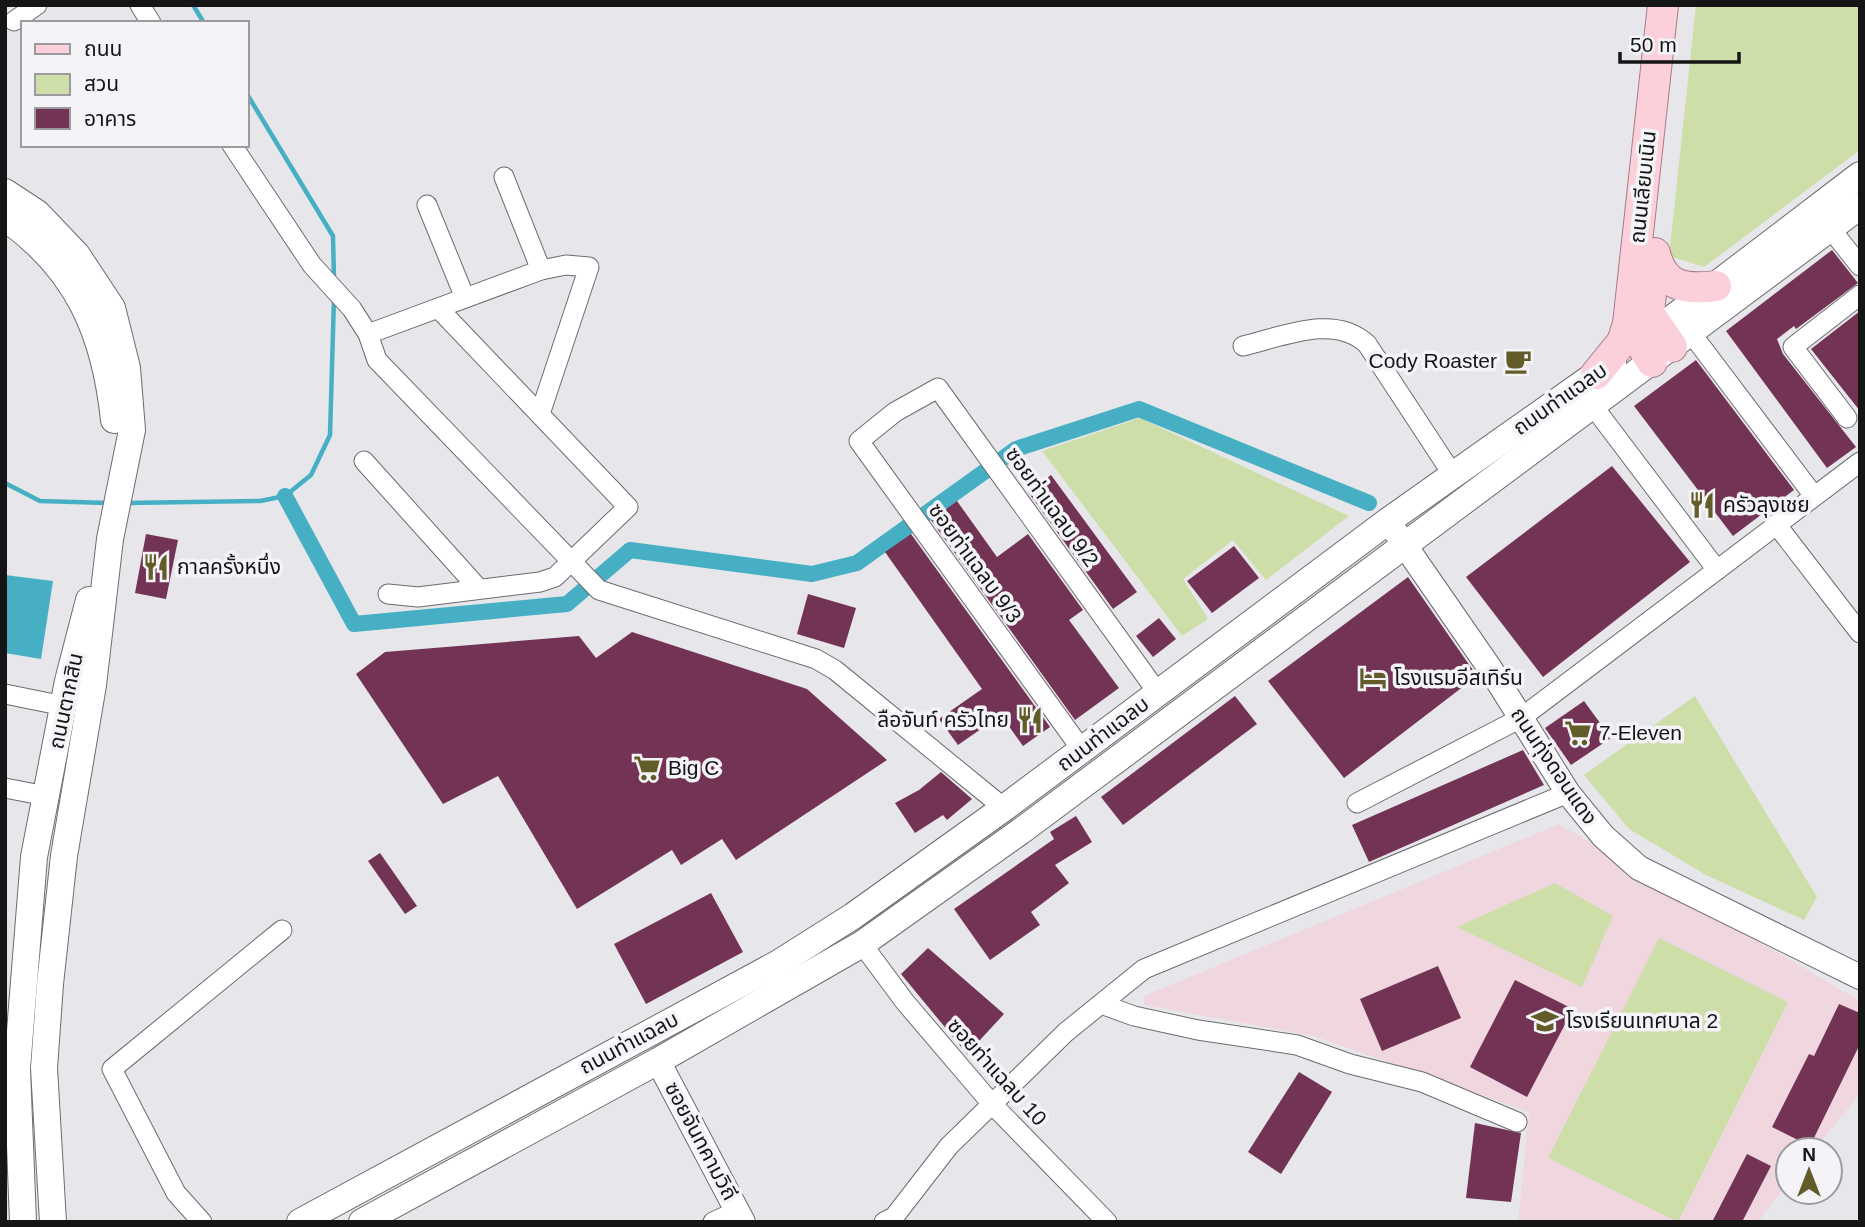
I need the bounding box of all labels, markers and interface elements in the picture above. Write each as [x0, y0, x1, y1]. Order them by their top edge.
legend [21, 21, 248, 147]
scale bar [1620, 21, 1739, 65]
text: 50 m [1630, 33, 1677, 56]
text: ถนน [84, 37, 122, 60]
text: สวน [84, 72, 119, 95]
text: อาคาร [84, 107, 136, 130]
street label: ถนนเลียบเนิน [1625, 129, 1660, 245]
cafe icon: Cody Roaster [1503, 346, 1533, 376]
place label: Cody Roaster [1369, 349, 1497, 372]
street label: ถนนท่าแฉลบ [1509, 358, 1611, 439]
street label: ซอยท่าแฉลบ 9/2 [1001, 443, 1103, 571]
restaurant icon: ครัวลุงเชย [1687, 490, 1717, 520]
place label: ครัวลุงเชย [1723, 493, 1810, 518]
street label: ซอยท่าแฉลบ 9/3 [924, 499, 1026, 627]
restaurant icon: กาลครั้งหนึ่ง [141, 552, 171, 582]
place label: กาลครั้งหนึ่ง [177, 552, 281, 578]
street label: ถนนตากสิน [44, 651, 87, 751]
hotel icon: โรงแรมอีสเทิร์น [1358, 663, 1388, 693]
place label: โรงแรมอีสเทิร์น [1394, 666, 1523, 689]
street label: ถนนท่าแฉลบ [1052, 692, 1153, 776]
street label: ถนนทุ่งดอนแดง [1505, 703, 1602, 830]
restaurant icon: ลือจันท์ ครัวไทย [1015, 705, 1045, 735]
place label: ลือจันท์ ครัวไทย [877, 708, 1009, 731]
supermarket icon: 7-Eleven [1563, 718, 1593, 748]
place label: 7-Eleven [1599, 721, 1682, 744]
supermarket icon: Big C [632, 753, 662, 783]
place label: Big C [668, 756, 719, 779]
school or university icon: โรงเรียนเทศบาล 2 [1530, 1006, 1560, 1036]
street label: ถนนท่าแฉลบ [575, 1007, 682, 1078]
place label: โรงเรียนเทศบาล 2 [1566, 1009, 1718, 1032]
street label: ซอยท่าแฉลบ 10 [943, 1014, 1051, 1130]
street label: ซอยจันทคามวิถี [661, 1078, 742, 1204]
north arrow [1774, 1136, 1844, 1206]
text: N [1802, 1144, 1816, 1165]

